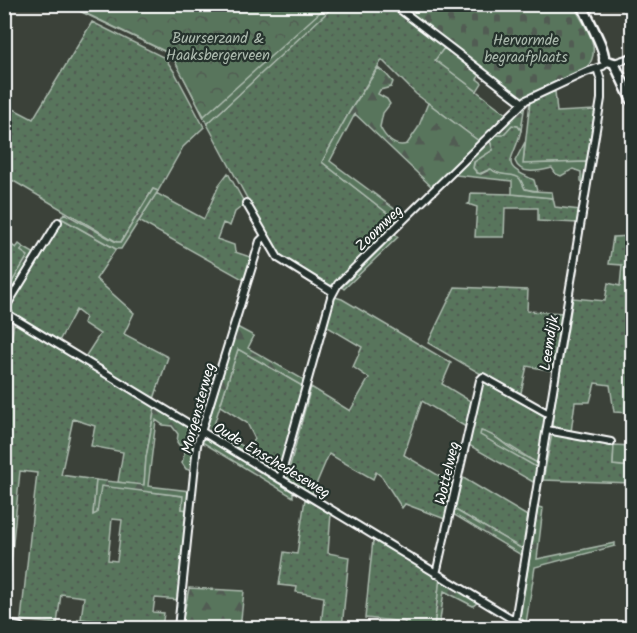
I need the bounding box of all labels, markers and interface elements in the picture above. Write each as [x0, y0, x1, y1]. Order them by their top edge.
park label: Buurserzand & Haaksbergerveen [166, 27, 270, 68]
park label: Hervormde begraafplaats [484, 29, 568, 70]
street label: Zoomweg [350, 200, 409, 258]
street label: Leemdijk [534, 313, 566, 372]
street label: Morgensterweg [175, 360, 223, 456]
street label: Oude Enschedeseweg [208, 416, 335, 505]
street label: Wottelweg [429, 439, 467, 507]

